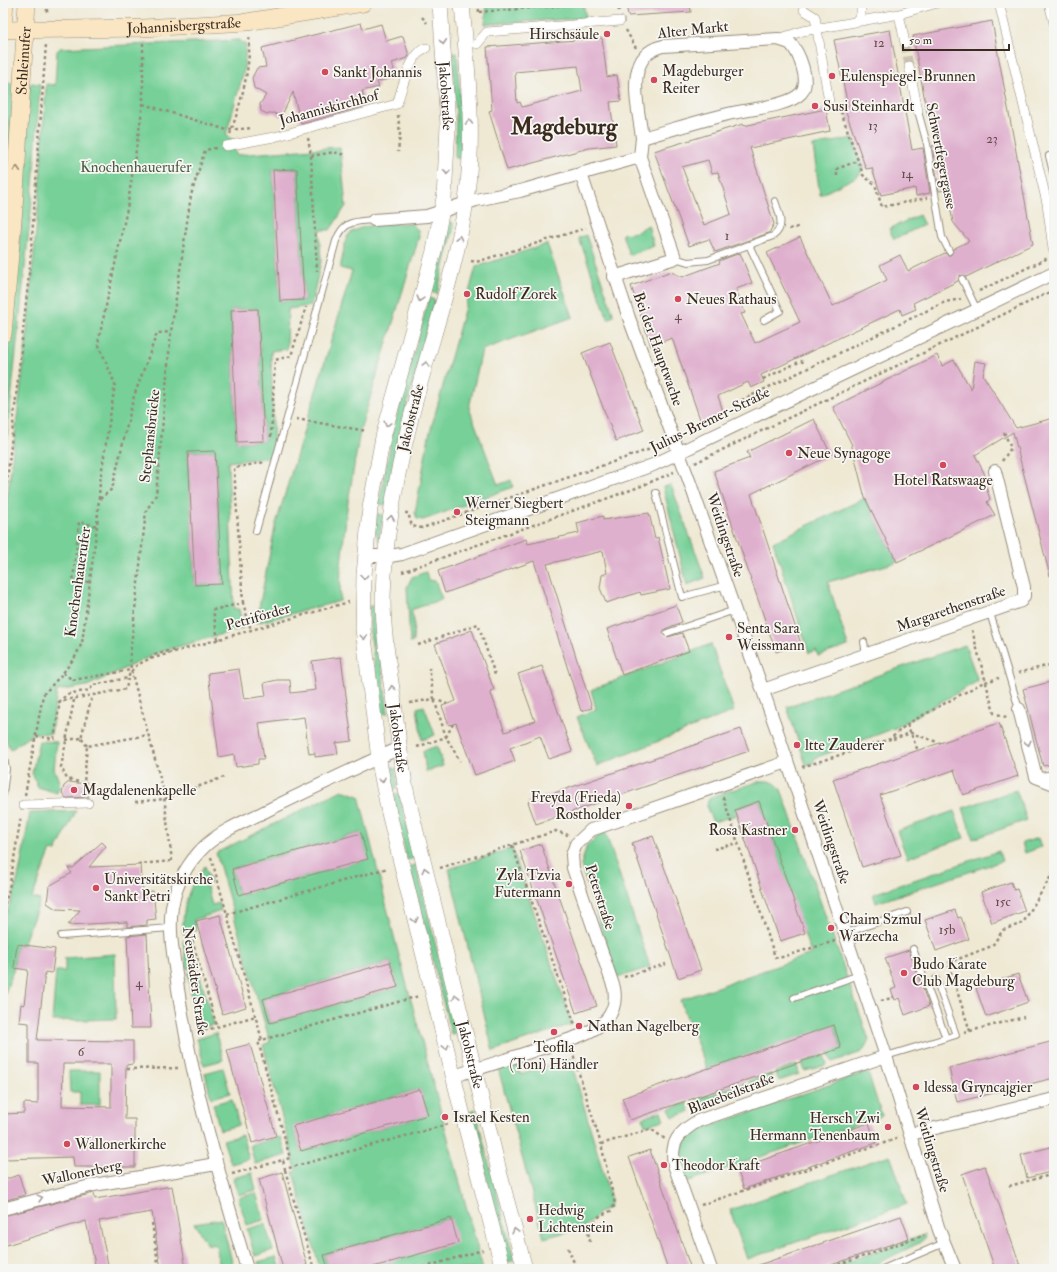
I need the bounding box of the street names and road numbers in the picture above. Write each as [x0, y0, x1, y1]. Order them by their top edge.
street label: Johannisbergstraße [126, 13, 242, 39]
street label: Alter Markt [656, 17, 730, 43]
street label: Schleinufer [12, 26, 35, 96]
street label: Jakobstraße [433, 59, 458, 131]
street label: Johanniskirchhof [276, 85, 383, 132]
street label: Schwertfegergasse [921, 101, 961, 211]
street label: Bei der Hauptwache [628, 289, 687, 409]
street label: Jakobstraße [393, 382, 430, 455]
street label: Julius-Bremer-Straße [646, 383, 774, 459]
street label: Stephansbrücke [136, 388, 165, 484]
street label: Weitlingstraße [701, 489, 748, 580]
street label: Knochenhauerufer [61, 525, 95, 638]
street label: Margarethenstraße [894, 581, 1008, 637]
street label: Petriförder [224, 599, 293, 635]
street label: Jakobstraße [384, 701, 412, 774]
street label: Weitlingstraße [807, 796, 854, 887]
street label: Peterstraße [581, 862, 619, 932]
street label: Neustädter Straße [178, 925, 212, 1037]
street label: Jakobstraße [452, 1018, 488, 1091]
street label: Blauebeilstraße [685, 1069, 777, 1119]
street label: Weitlingstraße [910, 1104, 954, 1195]
street label: Wallonerberg [39, 1155, 124, 1191]

